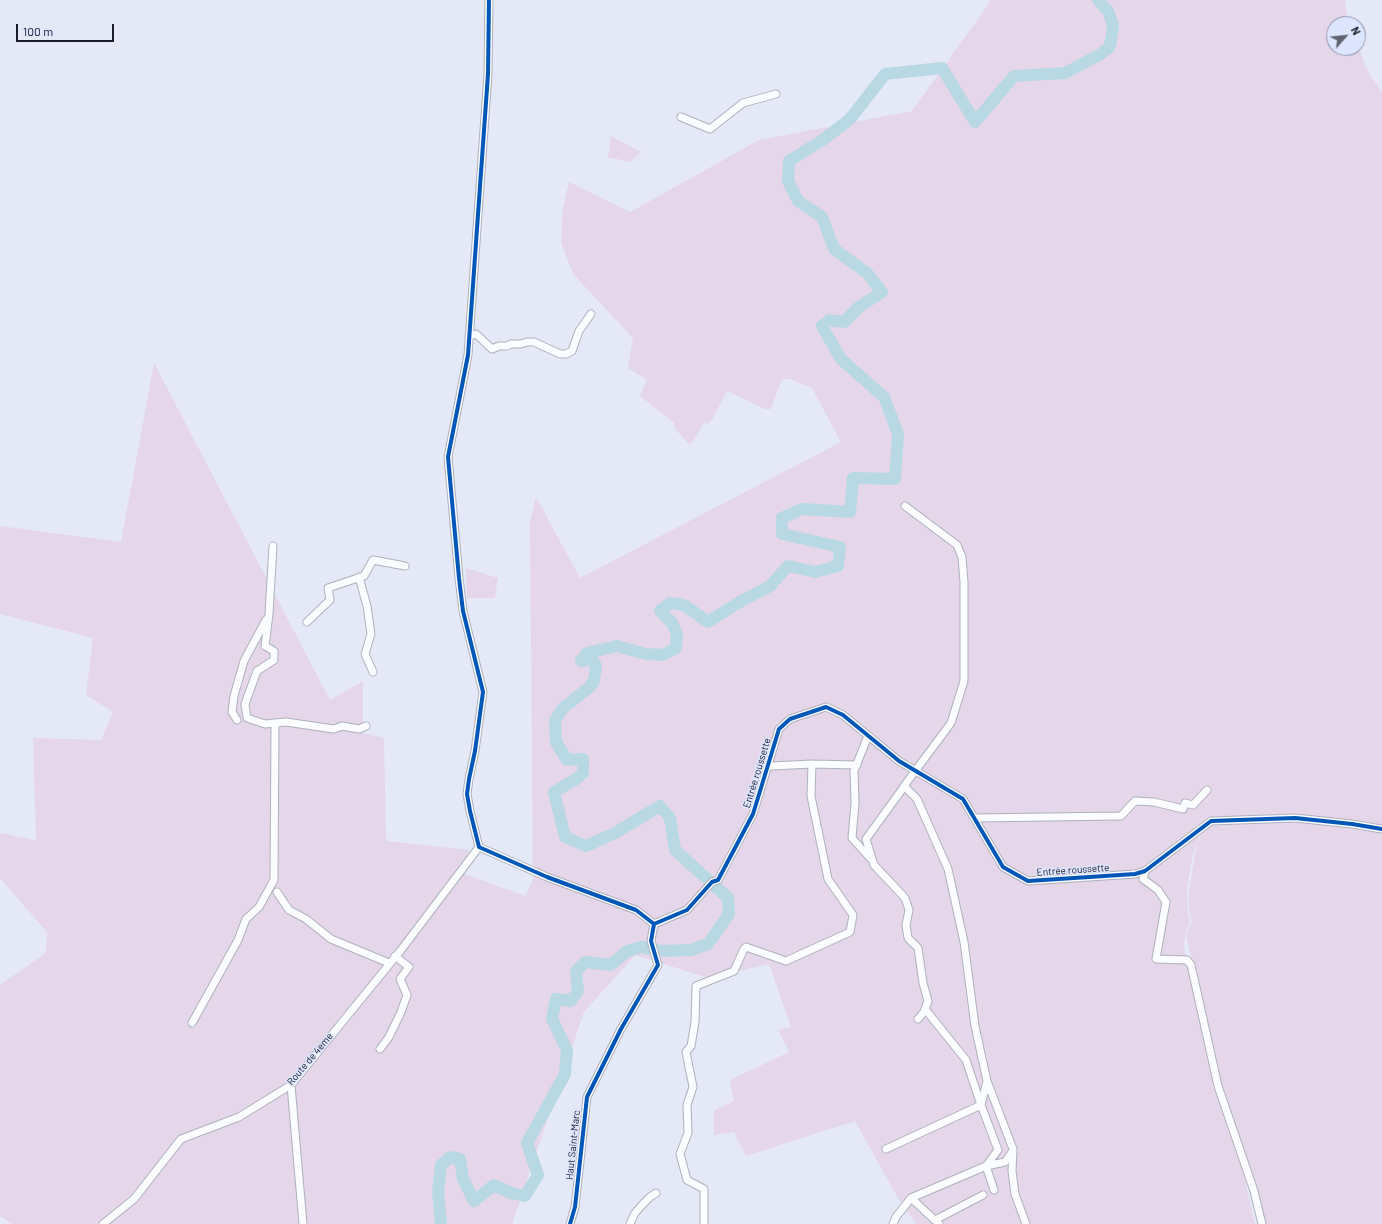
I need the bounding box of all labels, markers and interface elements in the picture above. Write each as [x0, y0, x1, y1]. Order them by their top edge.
scale bar [18, 16, 116, 42]
north arrow [1326, 16, 1366, 56]
text: 100 m [23, 24, 53, 38]
text: N [1349, 25, 1364, 37]
street label: Entrée roussette [741, 736, 773, 810]
street label: Entrée roussette [1036, 861, 1110, 879]
street label: Route de 4eme [285, 1030, 335, 1088]
street label: Haut Saint-Marc [563, 1110, 583, 1180]

